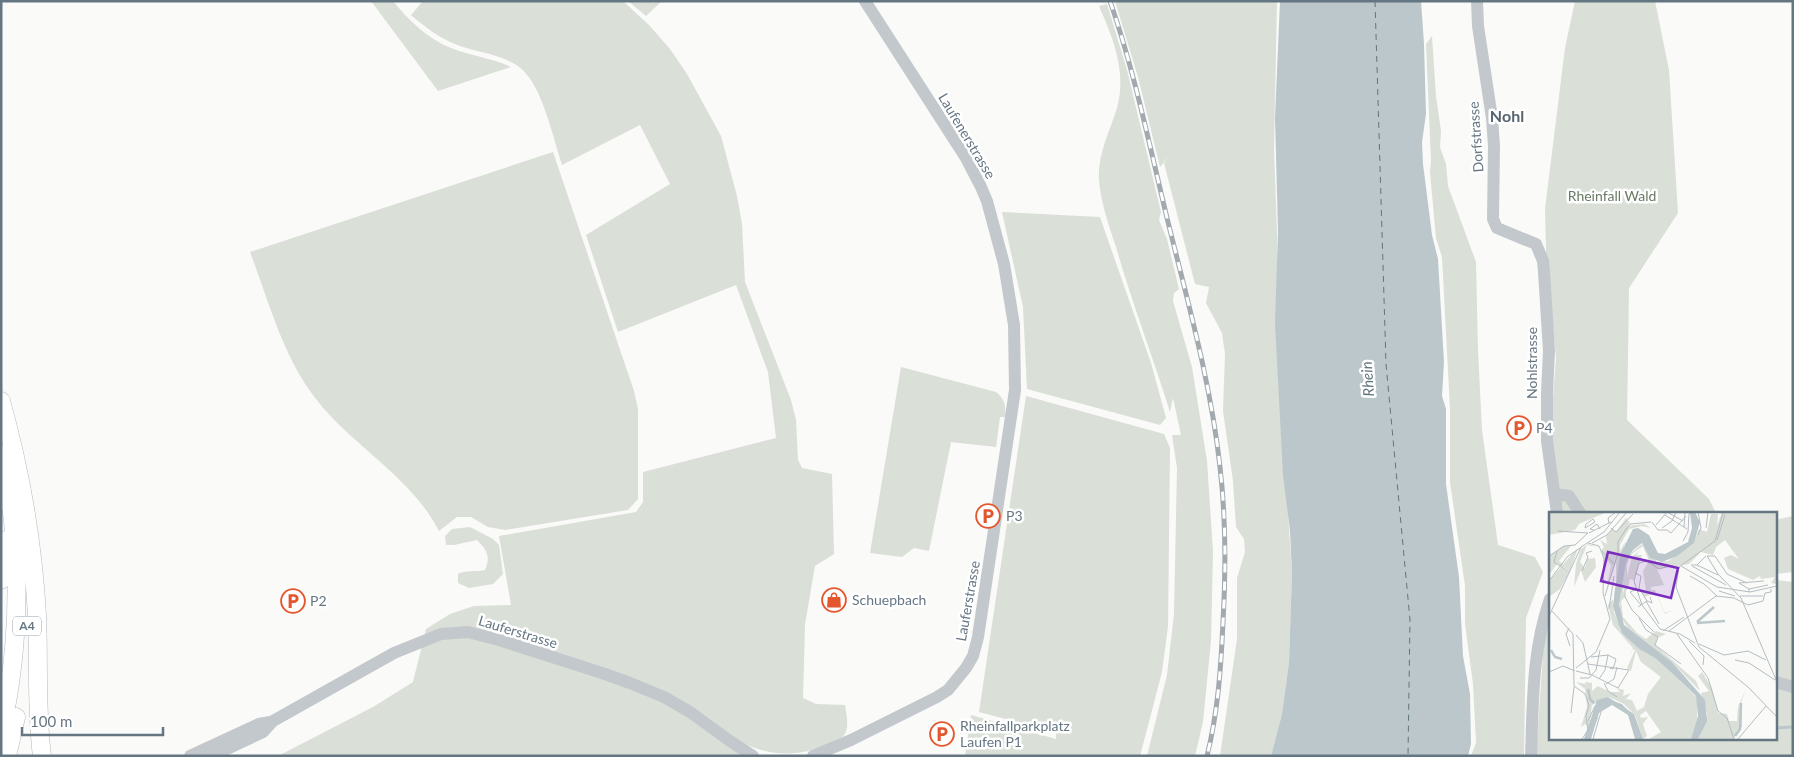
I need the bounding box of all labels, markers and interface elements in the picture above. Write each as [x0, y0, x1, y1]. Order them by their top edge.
street label: Laufenerstrasse [935, 90, 1000, 182]
street label: Dorfstrasse [1465, 101, 1486, 173]
district label: Nohl [1490, 106, 1524, 125]
park label: Rheinfall Wald [1568, 187, 1656, 204]
street label: Nohlstrasse [1523, 327, 1540, 399]
water label: Rhein [1357, 361, 1377, 397]
parking icon: P4 [1506, 415, 1532, 441]
place label: P4 [1536, 419, 1553, 436]
parking icon: P3 [975, 503, 1001, 529]
place label: P3 [1006, 507, 1023, 524]
inset map [1549, 512, 1776, 740]
street label: Lauferstrasse [952, 559, 983, 643]
shop icon: Schuepbach [821, 587, 847, 613]
parking icon: P2 [280, 588, 306, 614]
place label: Schuepbach [852, 591, 926, 608]
place label: P2 [310, 592, 327, 609]
street label: Lauferstrasse [477, 611, 560, 652]
road number: A4 [13, 616, 41, 636]
scale bar [22, 704, 164, 736]
text: 100 m [30, 712, 72, 730]
place label: Rheinfallparkplatz Laufen P1 [960, 717, 1070, 750]
parking icon: Rheinfallparkplatz Laufen P1 [929, 721, 955, 747]

